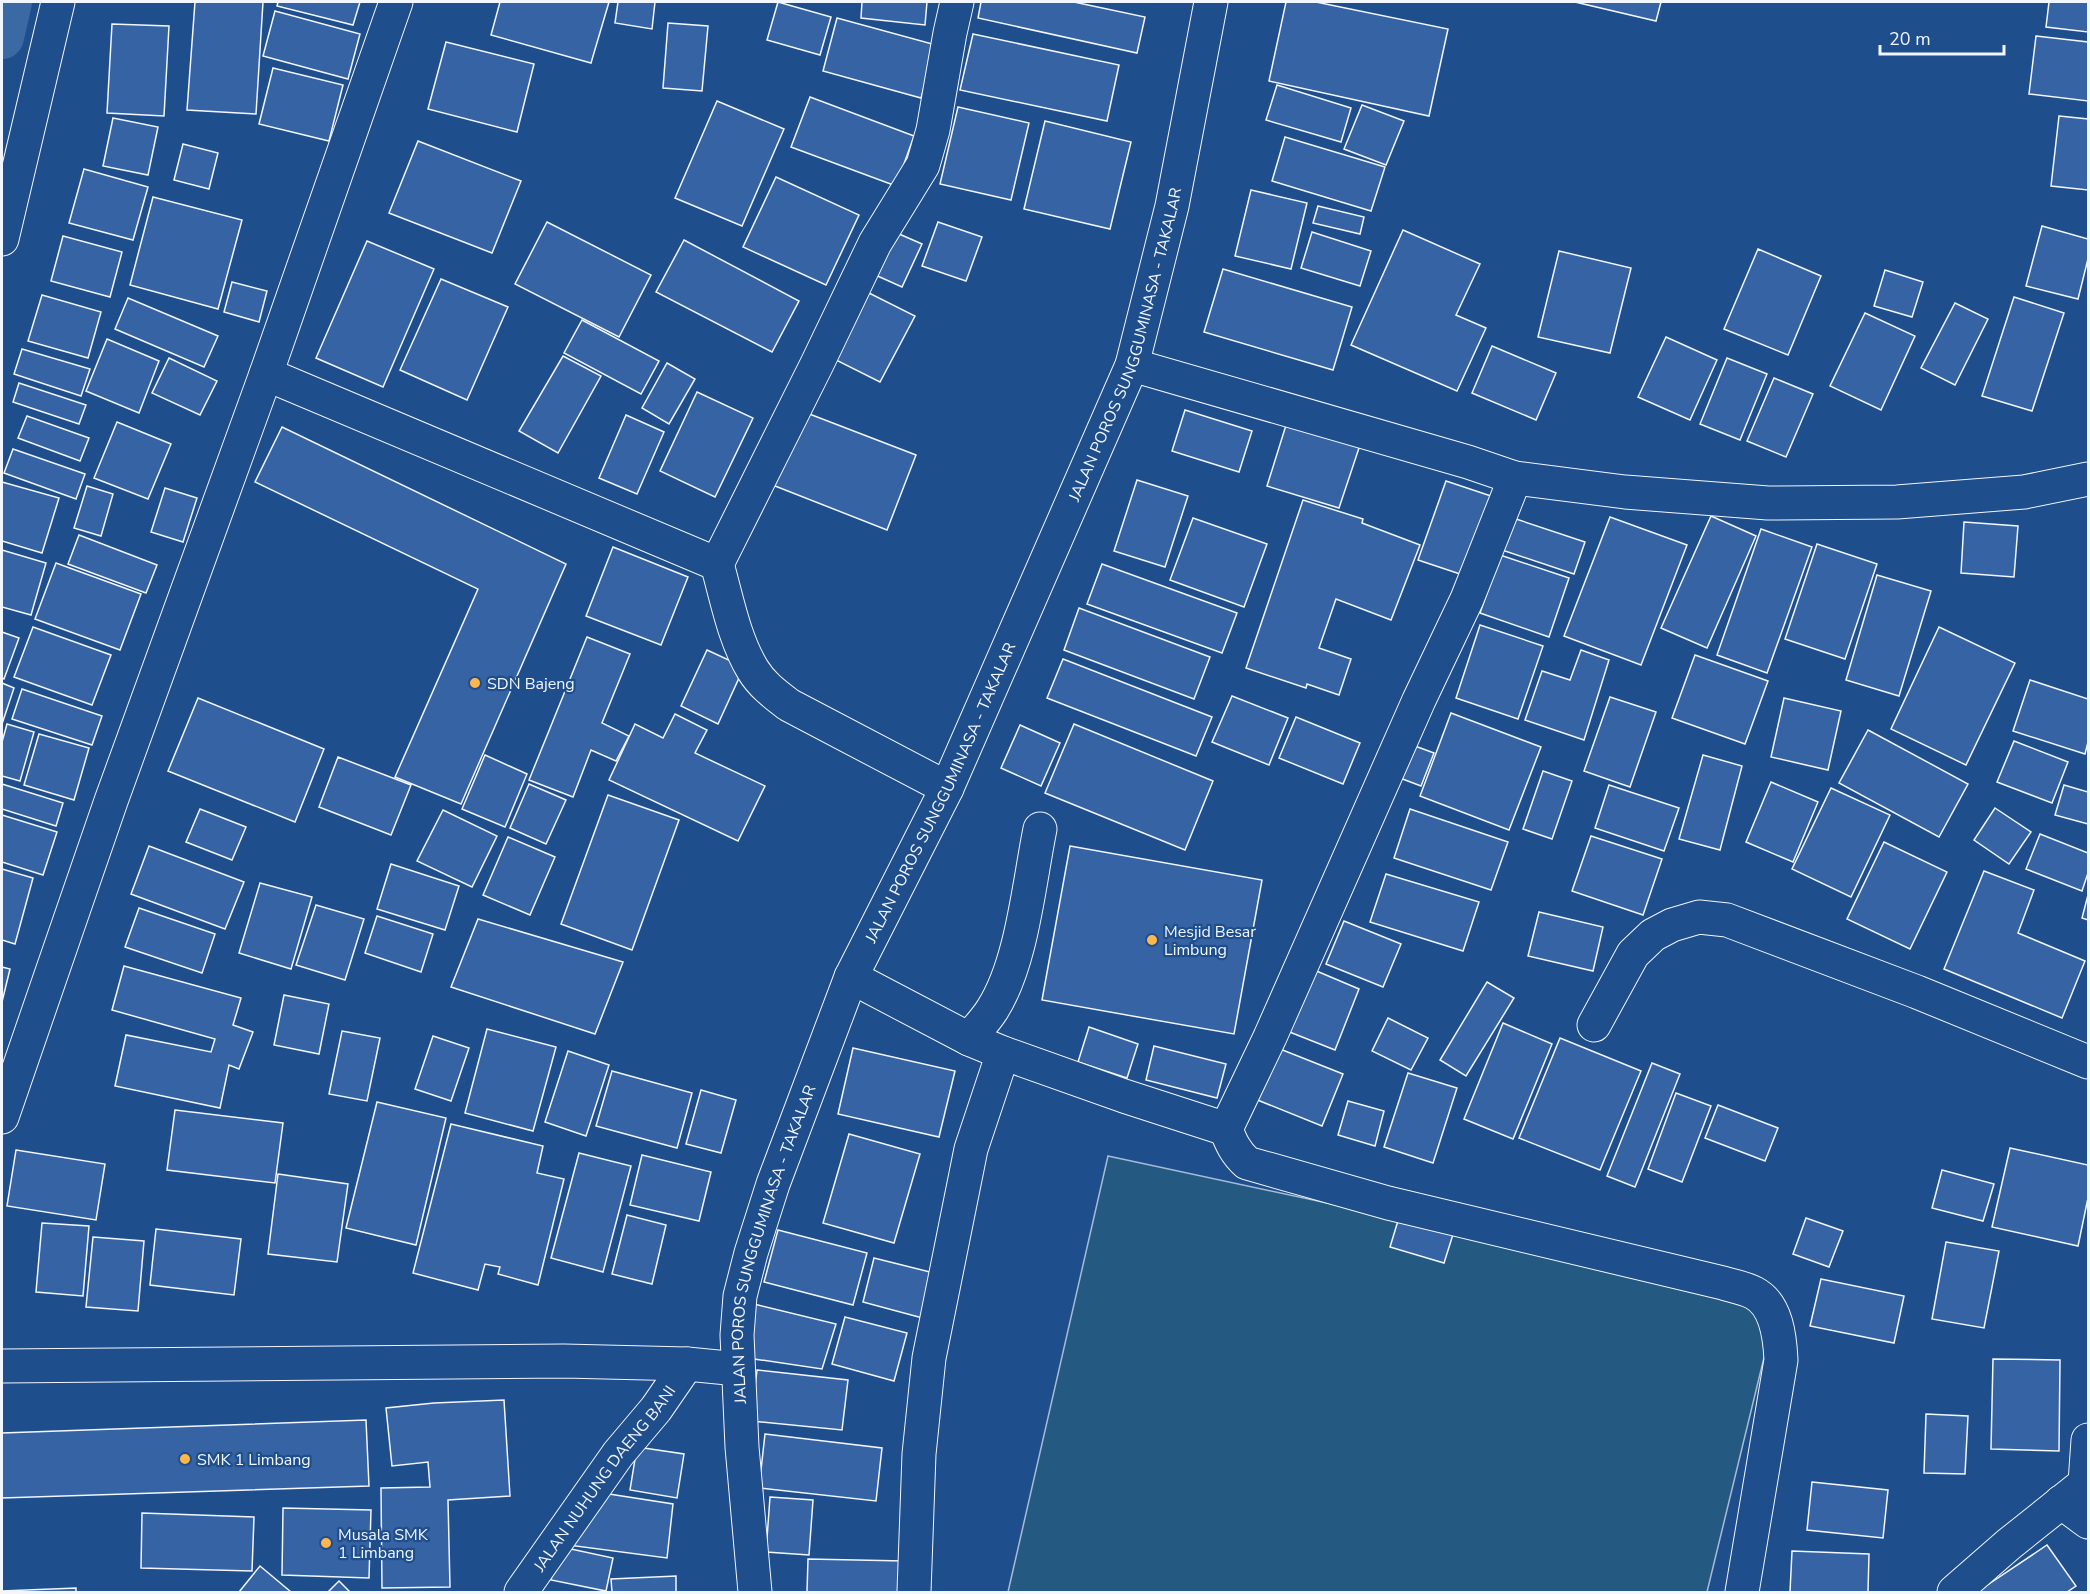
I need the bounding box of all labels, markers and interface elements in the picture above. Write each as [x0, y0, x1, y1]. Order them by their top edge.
scale bar [1880, 18, 2004, 56]
text: 20 m [1889, 27, 1931, 51]
street label: JALAN POROS SUNGGUMINASA - TAKALAR [1063, 186, 1187, 506]
street label: JALAN POROS SUNGGUMINASA - TAKALAR [860, 639, 1022, 948]
place label: SDN Bajeng [487, 673, 575, 695]
marker: SDN Bajeng [468, 676, 482, 690]
place label: Mesjid Besar Limbung [1164, 921, 1256, 961]
marker: Mesjid Besar Limbung [1145, 933, 1159, 947]
street label: JALAN POROS SUNGGUMINASA - TAKALAR [727, 1082, 822, 1405]
street label: JALAN NUHUNG DAENG BANI [528, 1381, 681, 1577]
place label: SMK 1 Limbang [197, 1449, 311, 1471]
marker: SMK 1 Limbang [178, 1452, 192, 1466]
place label: Musala SMK 1 Limbang [338, 1524, 429, 1564]
marker: Musala SMK 1 Limbang [319, 1536, 333, 1550]

